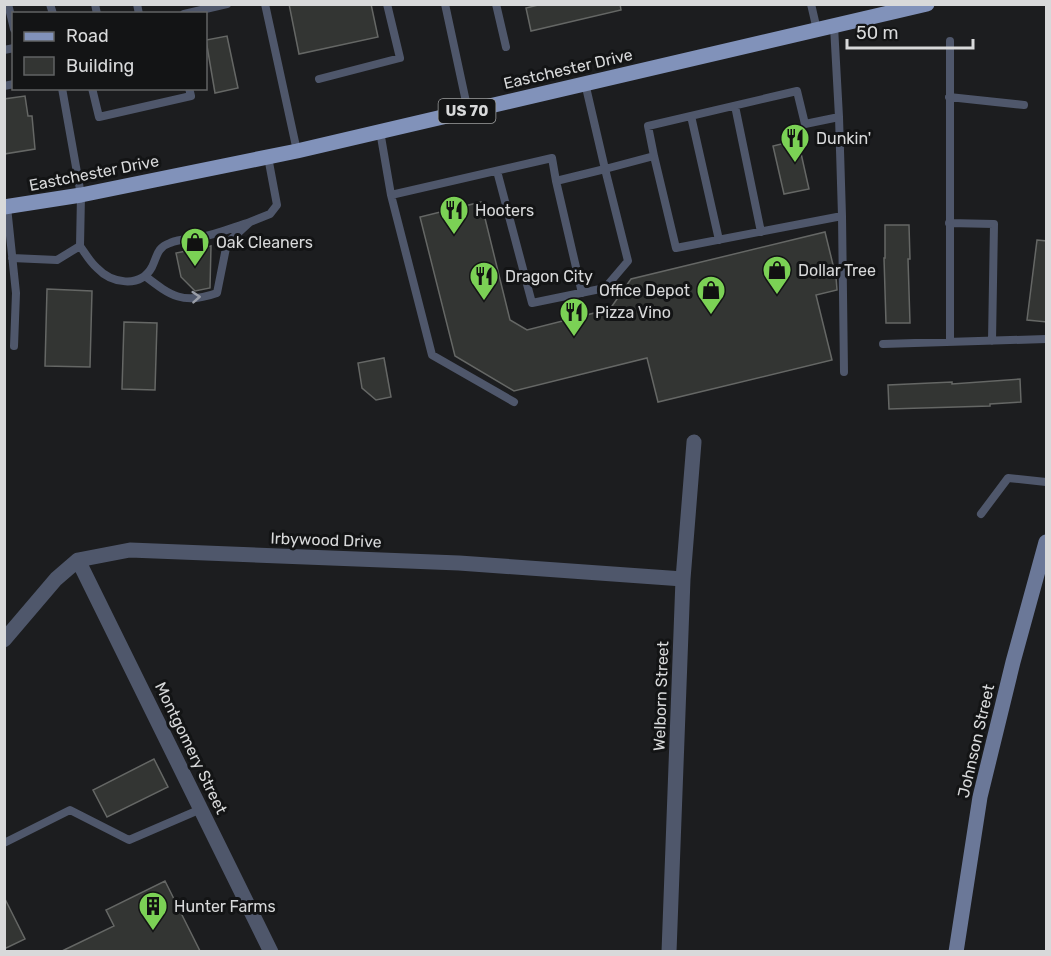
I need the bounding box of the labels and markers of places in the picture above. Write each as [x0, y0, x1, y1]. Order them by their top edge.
restaurant icon: Dunkin' [779, 122, 811, 164]
place label: Dunkin' [816, 129, 871, 148]
restaurant icon: Hooters [438, 194, 470, 236]
place label: Hooters [475, 201, 534, 220]
shop icon: Oak Cleaners [179, 226, 211, 268]
place label: Oak Cleaners [216, 233, 313, 252]
shop icon: Dollar Tree [761, 254, 793, 296]
restaurant icon: Dragon City [468, 260, 500, 302]
place label: Dollar Tree [798, 261, 876, 280]
place label: Dragon City [505, 267, 593, 286]
shop icon: Office Depot [695, 274, 727, 316]
place label: Office Depot [599, 281, 690, 300]
restaurant icon: Pizza Vino [558, 296, 590, 338]
place label: Pizza Vino [595, 303, 671, 322]
building icon: Hunter Farms [137, 890, 169, 932]
place label: Hunter Farms [174, 897, 276, 916]

